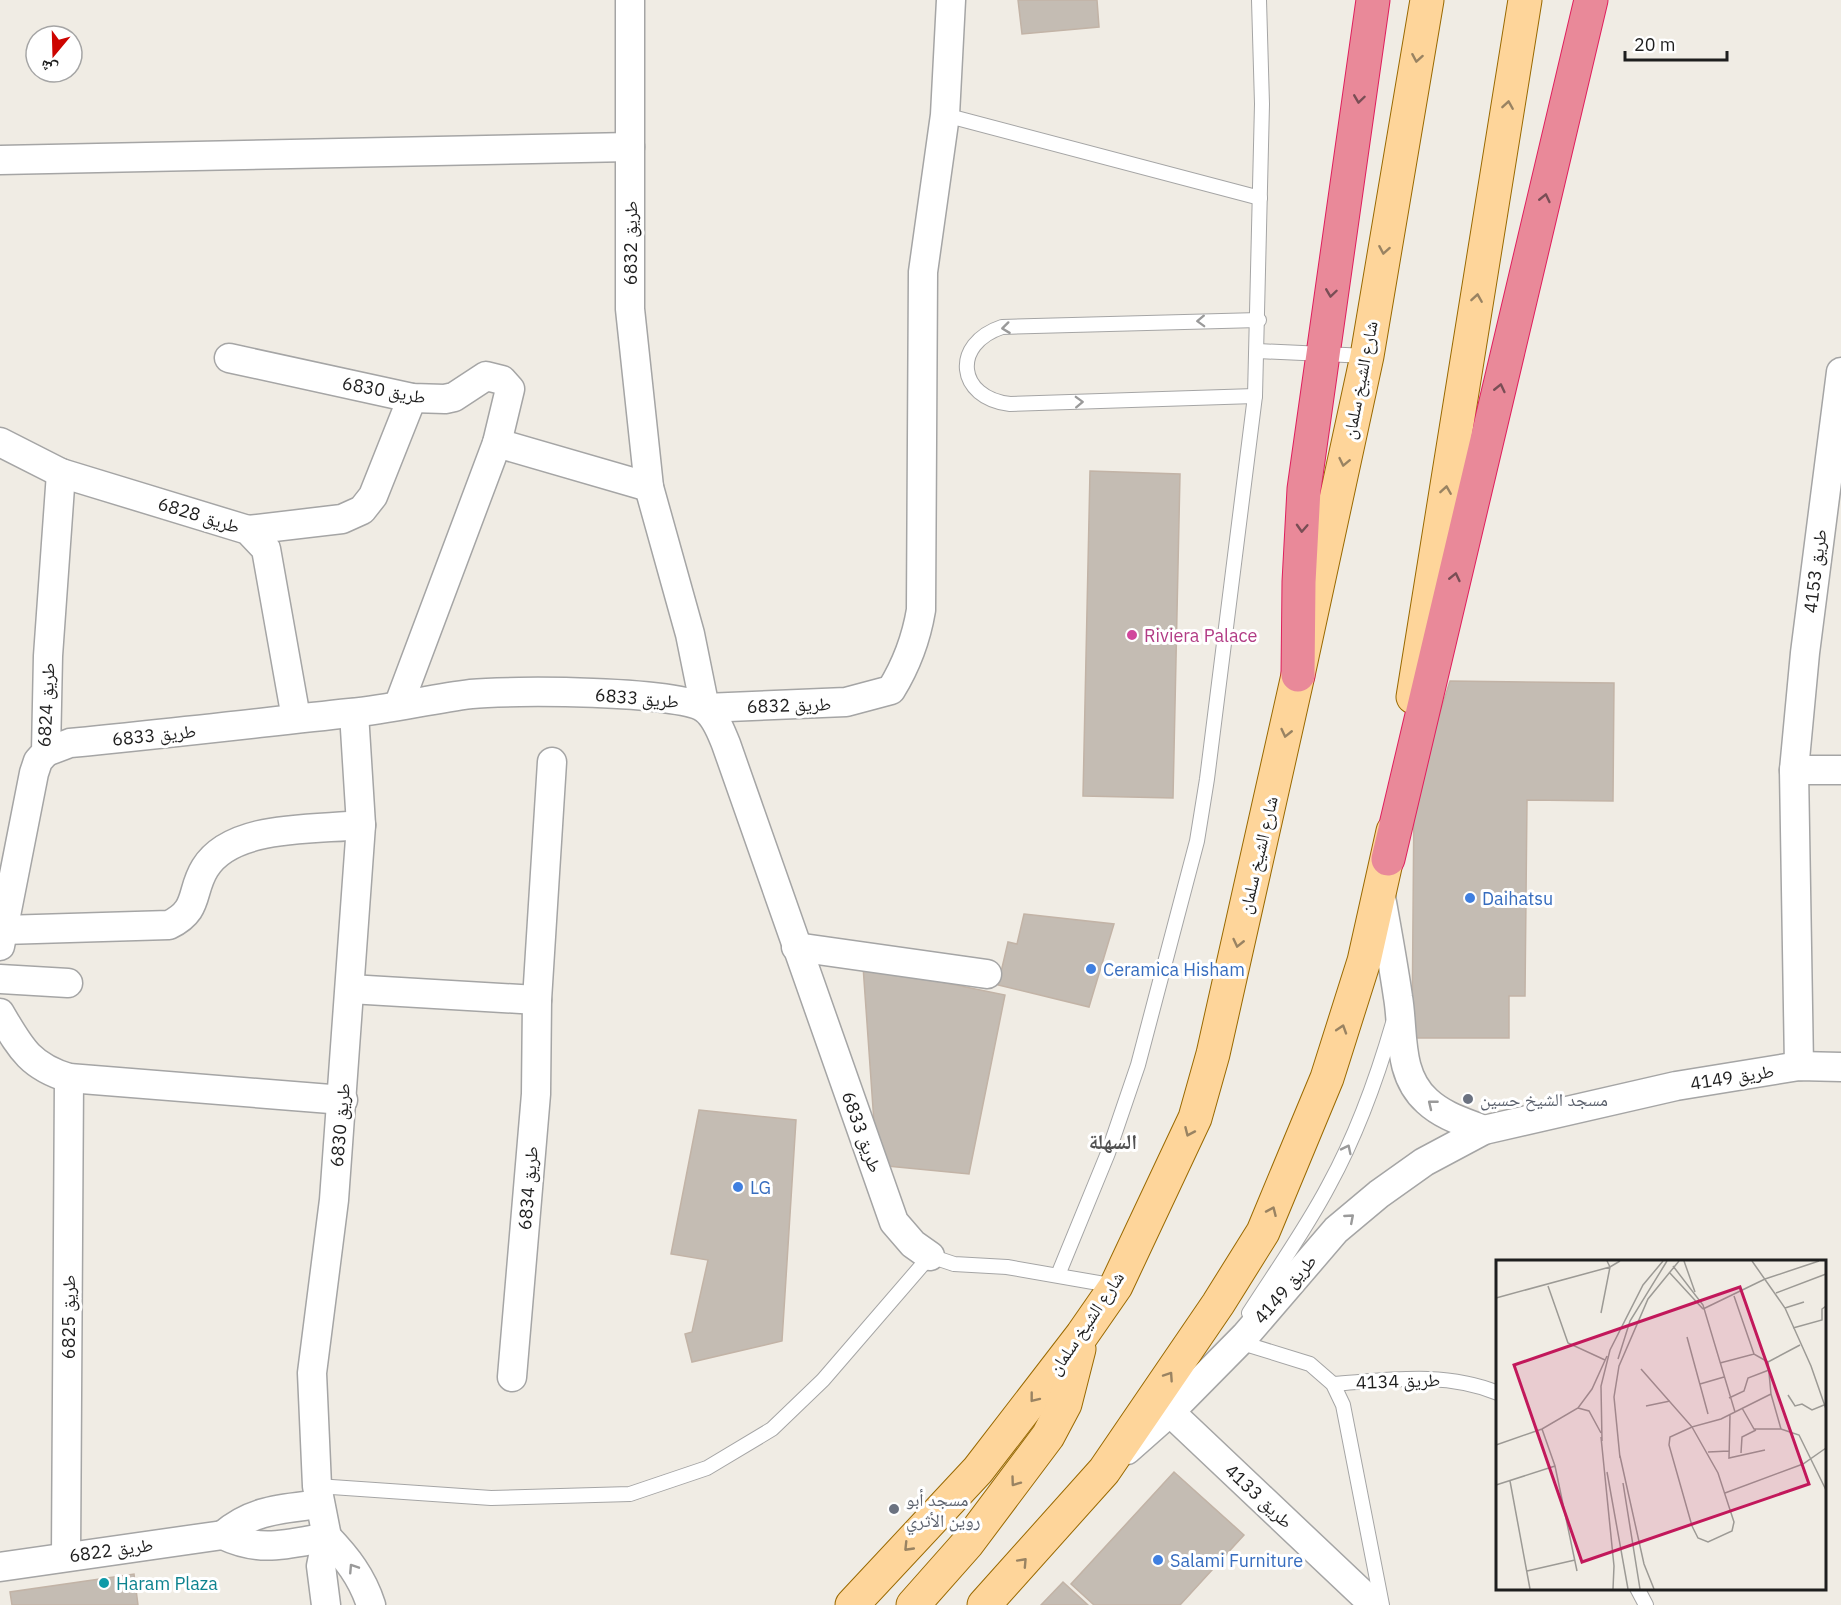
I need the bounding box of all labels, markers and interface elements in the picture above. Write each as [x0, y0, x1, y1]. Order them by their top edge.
north arrow [24, 24, 84, 84]
scale bar [1625, 24, 1727, 62]
text: 20 m [1634, 33, 1676, 56]
one-way arrow [1411, 52, 1424, 62]
text: ش [38, 56, 60, 80]
one-way arrow [1353, 95, 1365, 104]
one-way arrow [1501, 100, 1514, 110]
one-way arrow [1537, 193, 1550, 203]
street label: طريق 6832 [619, 201, 642, 285]
one-way arrow [1379, 245, 1391, 255]
one-way arrow [1326, 288, 1338, 297]
one-way arrow [1470, 293, 1483, 303]
one-way arrow [1196, 315, 1205, 328]
street label: شارع الشيخ سلمان [1337, 319, 1384, 441]
one-way arrow [1001, 321, 1010, 334]
street label: طريق 6830 [340, 371, 428, 409]
one-way arrow [1492, 383, 1505, 393]
one-way arrow [1074, 396, 1083, 408]
one-way arrow [1338, 457, 1351, 467]
one-way arrow [1439, 485, 1451, 495]
street label: طريق 6828 [155, 492, 243, 538]
one-way arrow [1296, 523, 1309, 532]
street label: طريق 4153 [1798, 528, 1832, 614]
one-way arrow [1448, 573, 1461, 583]
place label: Riviera Palace [1144, 624, 1257, 647]
marker: Riviera Palace [1125, 628, 1139, 642]
street label: طريق 6824 [32, 662, 60, 748]
street label: طريق 6833 [594, 683, 680, 713]
street label: طريق 6832 [746, 692, 832, 718]
street label: طريق 6833 [111, 719, 197, 751]
one-way arrow [1280, 727, 1293, 737]
street label: شارع الشيخ سلمان [1233, 794, 1284, 916]
place label: Daihatsu [1482, 887, 1553, 910]
marker: Daihatsu [1463, 891, 1477, 905]
one-way arrow [1232, 938, 1245, 948]
place label: Ceramica Hisham [1103, 958, 1245, 981]
marker: Ceramica Hisham [1084, 962, 1098, 976]
one-way arrow [1335, 1024, 1347, 1035]
street label: طريق 4149 [1689, 1059, 1775, 1095]
street label: طريق 6830 [325, 1082, 355, 1168]
street label: طريق 6833 [837, 1088, 887, 1176]
place label: مسجد الشيخ حسين [1480, 1088, 1608, 1112]
marker: مسجد الشيخ حسين [1461, 1092, 1475, 1106]
one-way arrow [1428, 1101, 1439, 1112]
one-way arrow [1184, 1125, 1196, 1136]
district label: السهلة [1089, 1127, 1137, 1155]
one-way arrow [1339, 1144, 1351, 1155]
street label: طريق 6834 [513, 1145, 543, 1231]
place label: LG [750, 1176, 771, 1199]
marker: LG [731, 1180, 745, 1194]
one-way arrow [1265, 1206, 1277, 1217]
one-way arrow [1343, 1215, 1354, 1226]
street label: طريق 4149 [1249, 1250, 1321, 1328]
inset map [1496, 1260, 1826, 1590]
street label: شارع الشيخ سلمان [1043, 1267, 1130, 1380]
street label: طريق 6825 [57, 1275, 80, 1359]
street label: طريق 4134 [1355, 1368, 1441, 1394]
one-way arrow [1162, 1372, 1173, 1383]
one-way arrow [1030, 1392, 1041, 1403]
street label: طريق 4133 [1220, 1459, 1298, 1533]
one-way arrow [1011, 1475, 1022, 1486]
place label: مسجد أبو روين الأثري [906, 1488, 981, 1535]
marker: مسجد أبو روين الأثري [887, 1502, 901, 1516]
street label: طريق 6822 [68, 1533, 154, 1567]
one-way arrow [904, 1541, 915, 1551]
place label: Salami Furniture [1170, 1549, 1303, 1572]
marker: Salami Furniture [1151, 1553, 1165, 1567]
one-way arrow [1016, 1558, 1027, 1569]
one-way arrow [349, 1564, 361, 1574]
place label: Haram Plaza [116, 1572, 218, 1595]
marker: Haram Plaza [97, 1576, 111, 1590]

